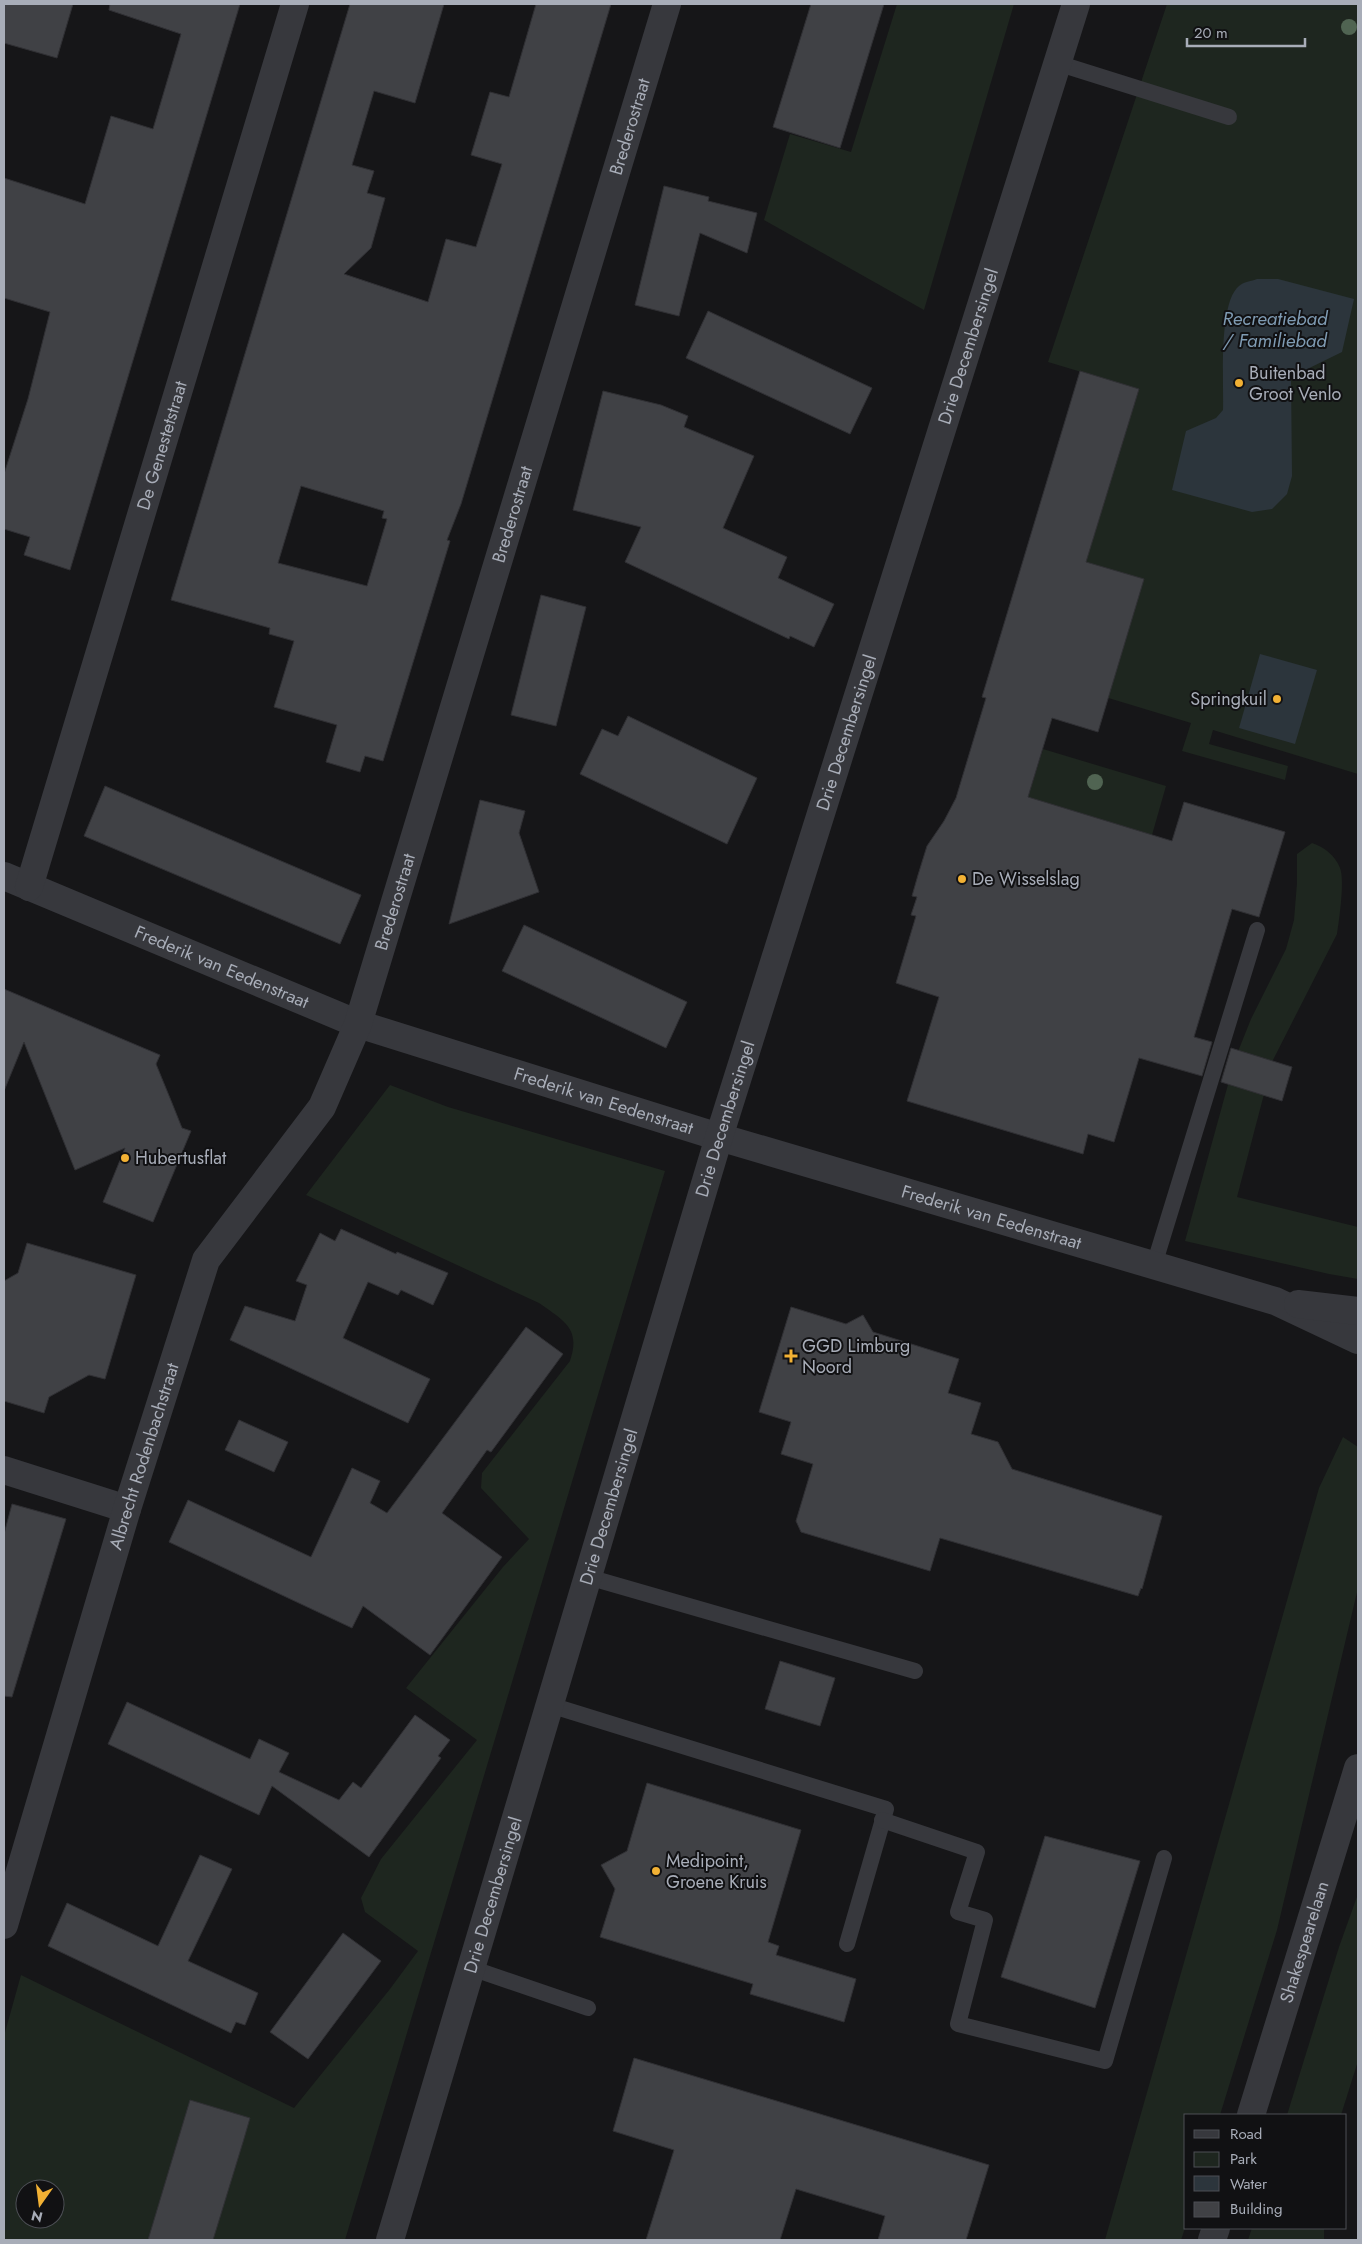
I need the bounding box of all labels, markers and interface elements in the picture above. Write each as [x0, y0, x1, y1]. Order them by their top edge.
scale bar [1187, 15, 1304, 47]
text: 20 m [1194, 22, 1228, 44]
street label: Brederostraat [603, 75, 657, 178]
street label: Drie Decembersingel [931, 265, 1005, 428]
water label: Recreatiebad / Familiebad [1222, 305, 1329, 354]
place label: Buitenbad Groot Venlo [1249, 360, 1342, 407]
street label: De Genestetstraat [130, 377, 194, 513]
marker: Buitenbad Groot Venlo [1233, 377, 1245, 389]
street label: Brederostraat [485, 462, 540, 566]
street label: Drie Decembersingel [810, 651, 883, 814]
place label: Springkuil [1190, 686, 1267, 712]
marker: Springkuil [1271, 693, 1283, 705]
street label: Brederostraat [368, 850, 422, 954]
place label: De Wisselslag [972, 866, 1080, 892]
marker: De Wisselslag [956, 873, 968, 885]
street label: Frederik van Eedenstraat [131, 919, 313, 1015]
street label: Drie Decembersingel [689, 1038, 761, 1200]
street label: Frederik van Eedenstraat [511, 1061, 697, 1141]
place label: Hubertusflat [135, 1145, 227, 1171]
marker: Hubertusflat [119, 1152, 131, 1164]
street label: Frederik van Eedenstraat [898, 1178, 1085, 1256]
place label: GGD Limburg Noord [802, 1333, 910, 1380]
marker: GGD Limburg Noord [784, 1349, 798, 1363]
street label: Albrecht Rodenbachstraat [103, 1359, 186, 1553]
street label: Drie Decembersingel [573, 1426, 644, 1588]
street label: Drie Decembersingel [457, 1814, 529, 1976]
place label: Medipoint, Groene Kruis [666, 1848, 767, 1895]
marker: Medipoint, Groene Kruis [650, 1865, 662, 1877]
street label: Shakespearelaan [1273, 1878, 1335, 2006]
legend [1184, 2114, 1347, 2229]
text: Road [1230, 2123, 1262, 2145]
text: Park [1230, 2148, 1257, 2170]
text: Water [1230, 2173, 1268, 2195]
north arrow [15, 2179, 65, 2229]
text: Building [1230, 2198, 1282, 2220]
text: N [29, 2206, 45, 2228]

